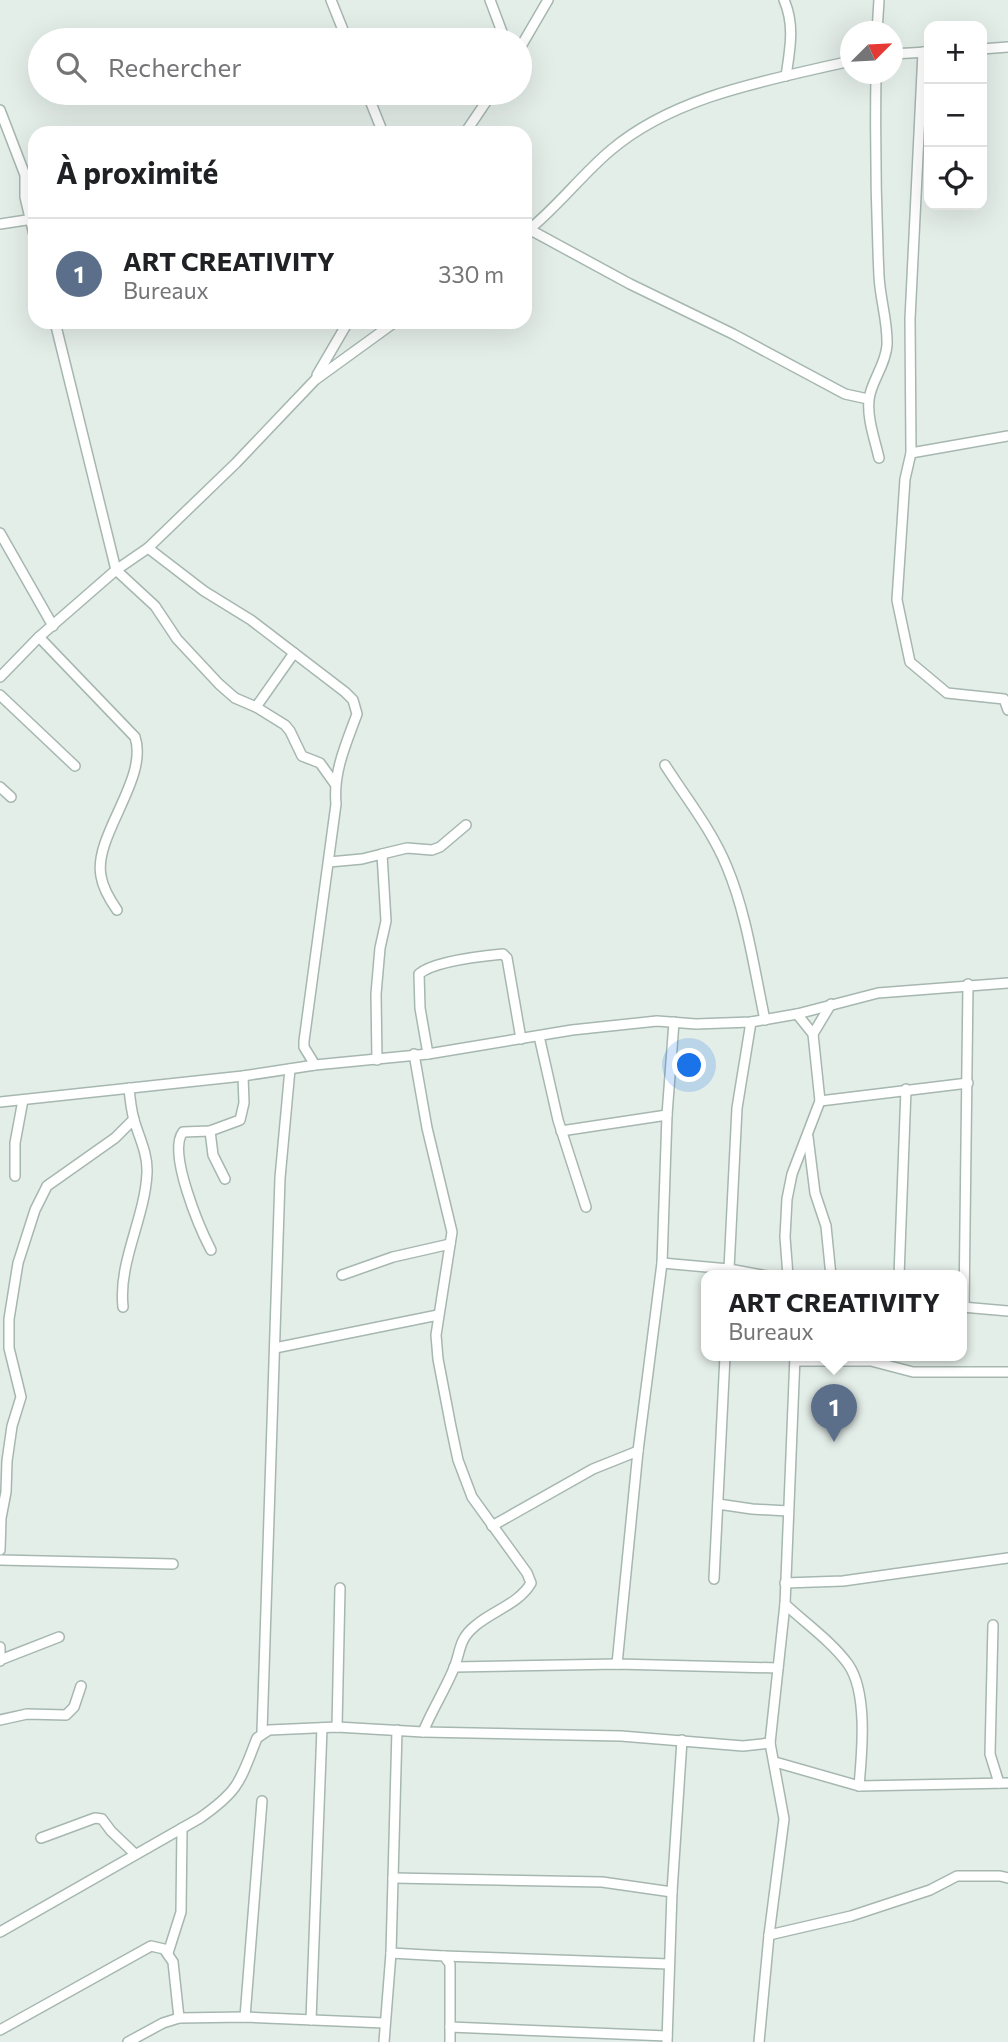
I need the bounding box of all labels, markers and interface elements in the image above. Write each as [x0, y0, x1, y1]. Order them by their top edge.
north arrow [840, 21, 903, 84]
map controls [924, 21, 987, 210]
button: + [924, 21, 987, 84]
search box [28, 28, 532, 105]
icon: search [52, 48, 90, 86]
text: Rechercher [108, 51, 242, 82]
button: − [924, 84, 987, 147]
button: locate [924, 147, 987, 210]
text: À proximité [56, 153, 218, 190]
text: ART CREATIVITY [123, 245, 335, 276]
text: 1 [74, 260, 84, 288]
text: 330 m [438, 260, 504, 288]
text: Bureaux [123, 276, 209, 304]
your location [672, 1048, 706, 1082]
popup [701, 1270, 967, 1361]
text: ART CREATIVITY [728, 1286, 940, 1317]
text: Bureaux [728, 1317, 814, 1345]
pin: 1 [811, 1384, 857, 1442]

